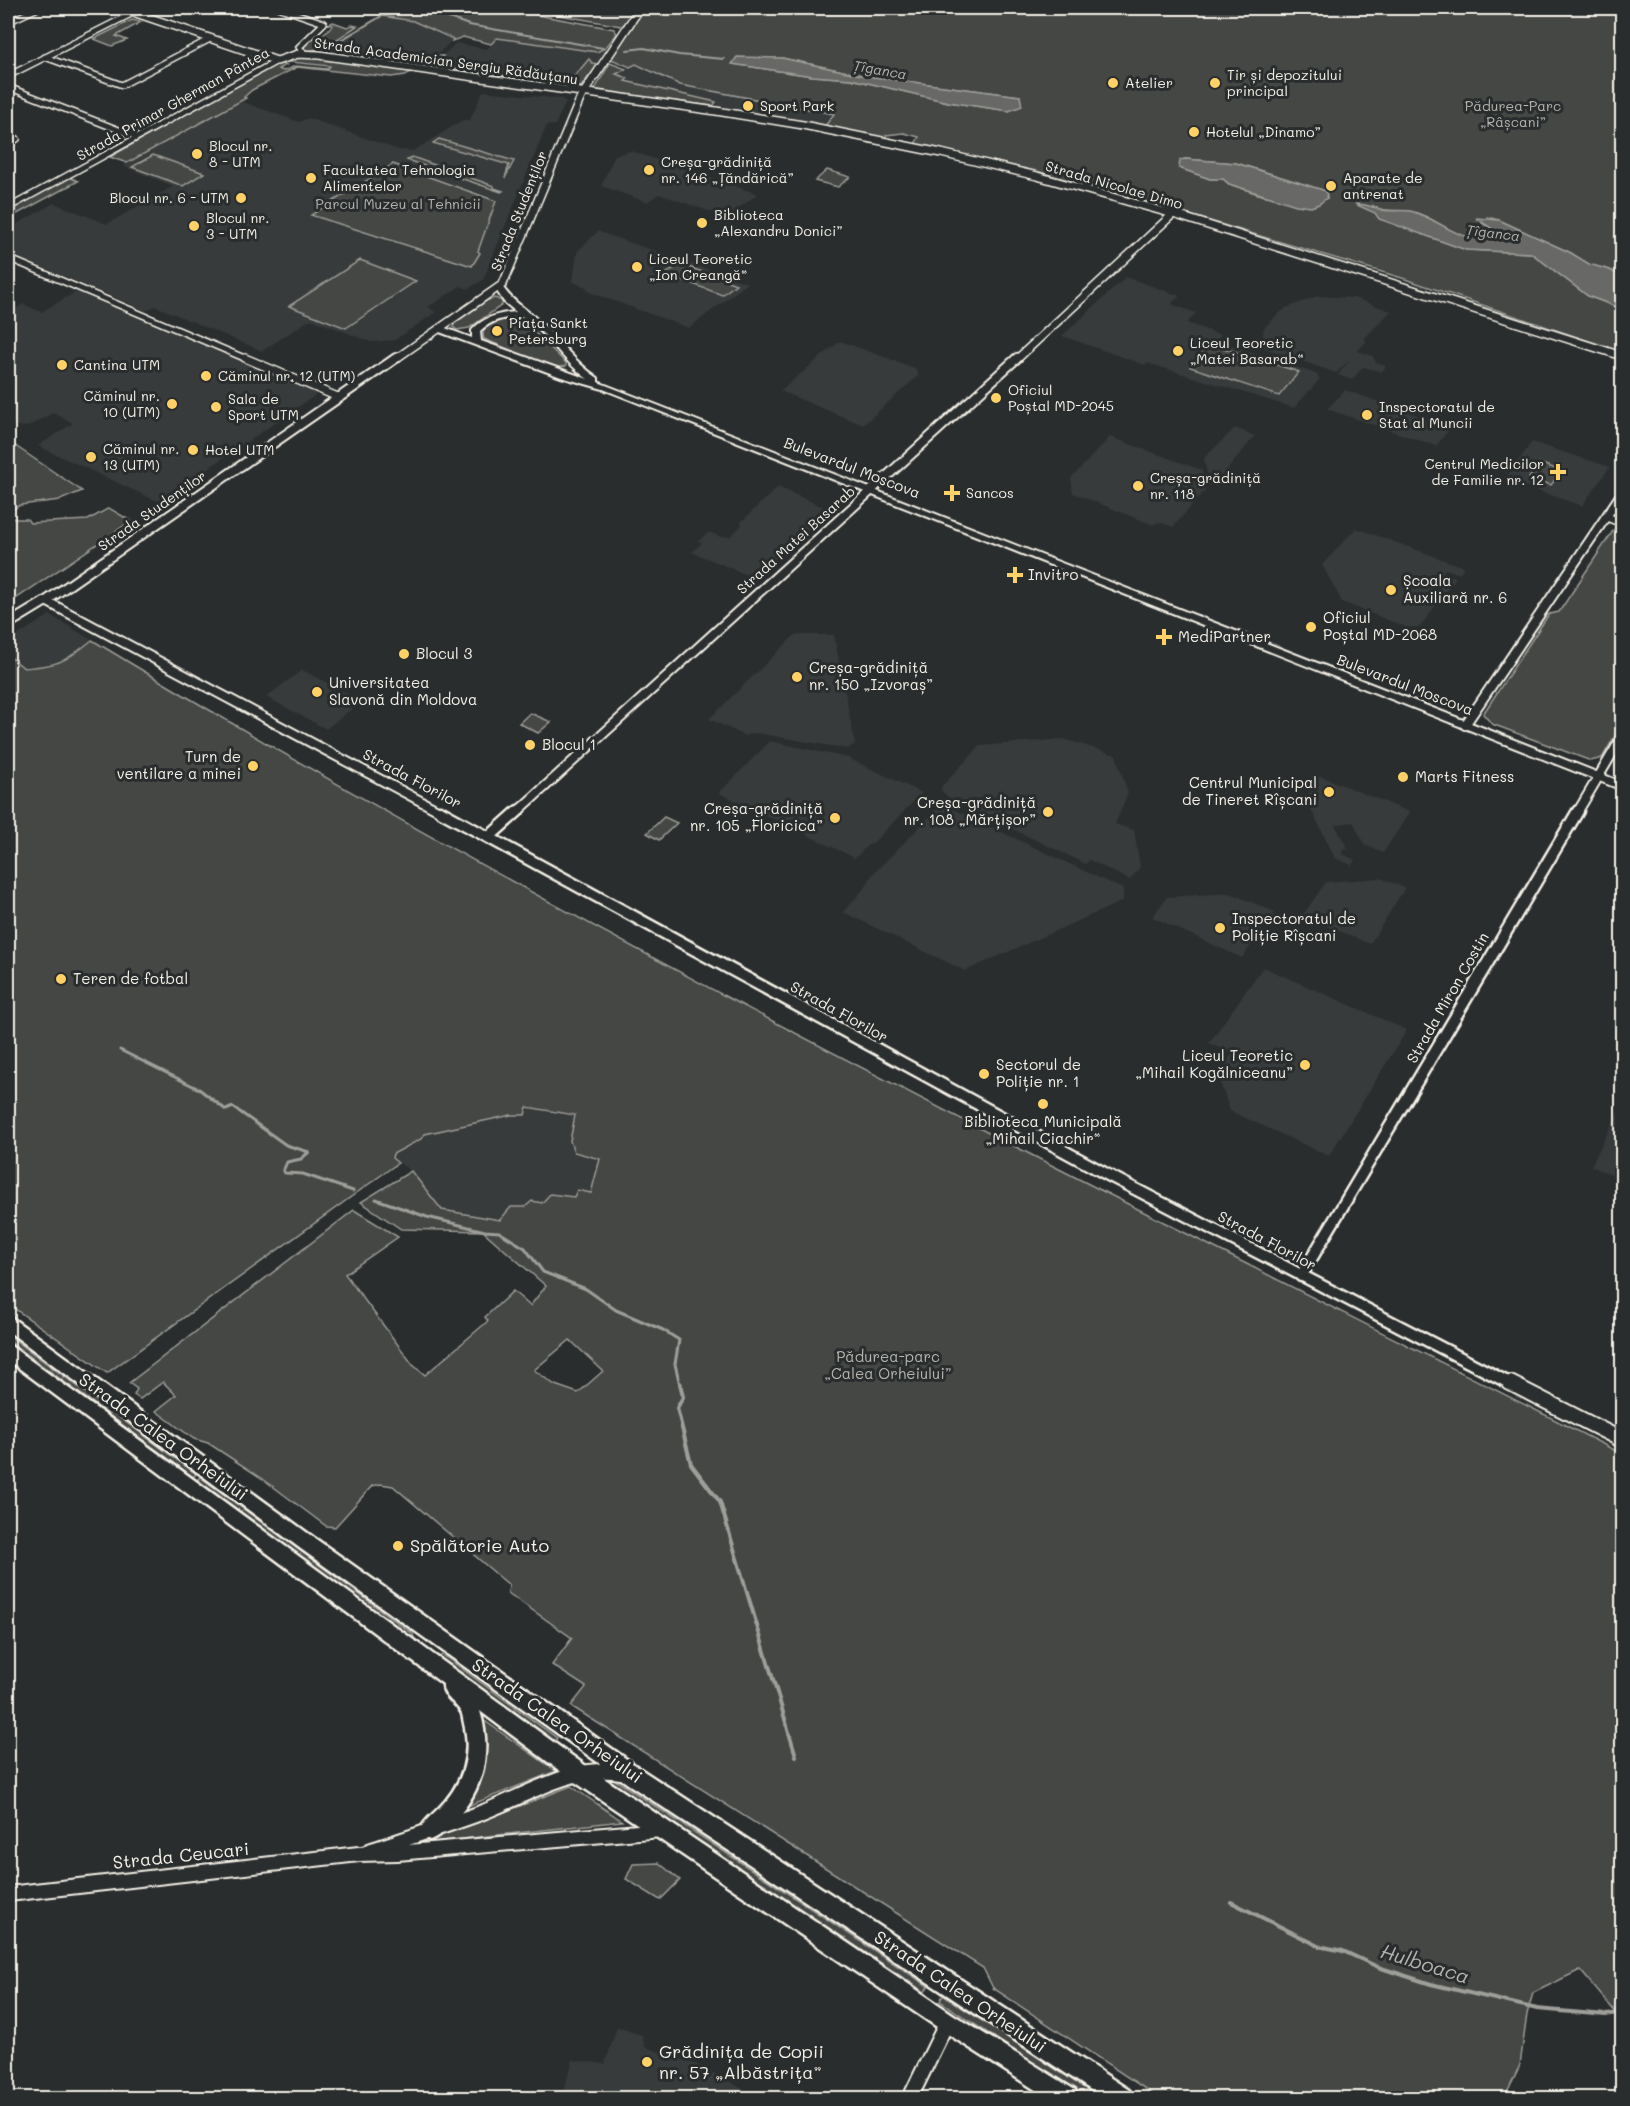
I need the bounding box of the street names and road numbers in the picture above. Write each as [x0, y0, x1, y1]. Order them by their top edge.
street label: Strada Academician Sergiu Rădăuțanu [313, 33, 579, 88]
street label: Strada Primar Gherman Pântea [73, 42, 273, 165]
street label: Strada Studenților [486, 148, 551, 274]
street label: Strada Nicolae Dimo [1043, 156, 1185, 213]
street label: Bulevardul Moscova [781, 432, 924, 502]
street label: Strada Studenților [94, 466, 210, 555]
street label: Strada Matei Basarab [732, 481, 859, 598]
street label: Bulevardul Moscova [1334, 649, 1477, 719]
street label: Strada Florilor [360, 744, 465, 813]
street label: Strada Miron Costin [1401, 928, 1493, 1067]
street label: Strada Florilor [787, 976, 892, 1046]
street label: Strada Florilor [1215, 1206, 1320, 1275]
street label: Strada Calea Orheiului [74, 1367, 253, 1506]
street label: Strada Calea Orheiului [467, 1652, 648, 1788]
street label: Strada Ceucari [112, 1836, 250, 1874]
street label: Strada Calea Orheiului [870, 1924, 1052, 2058]

